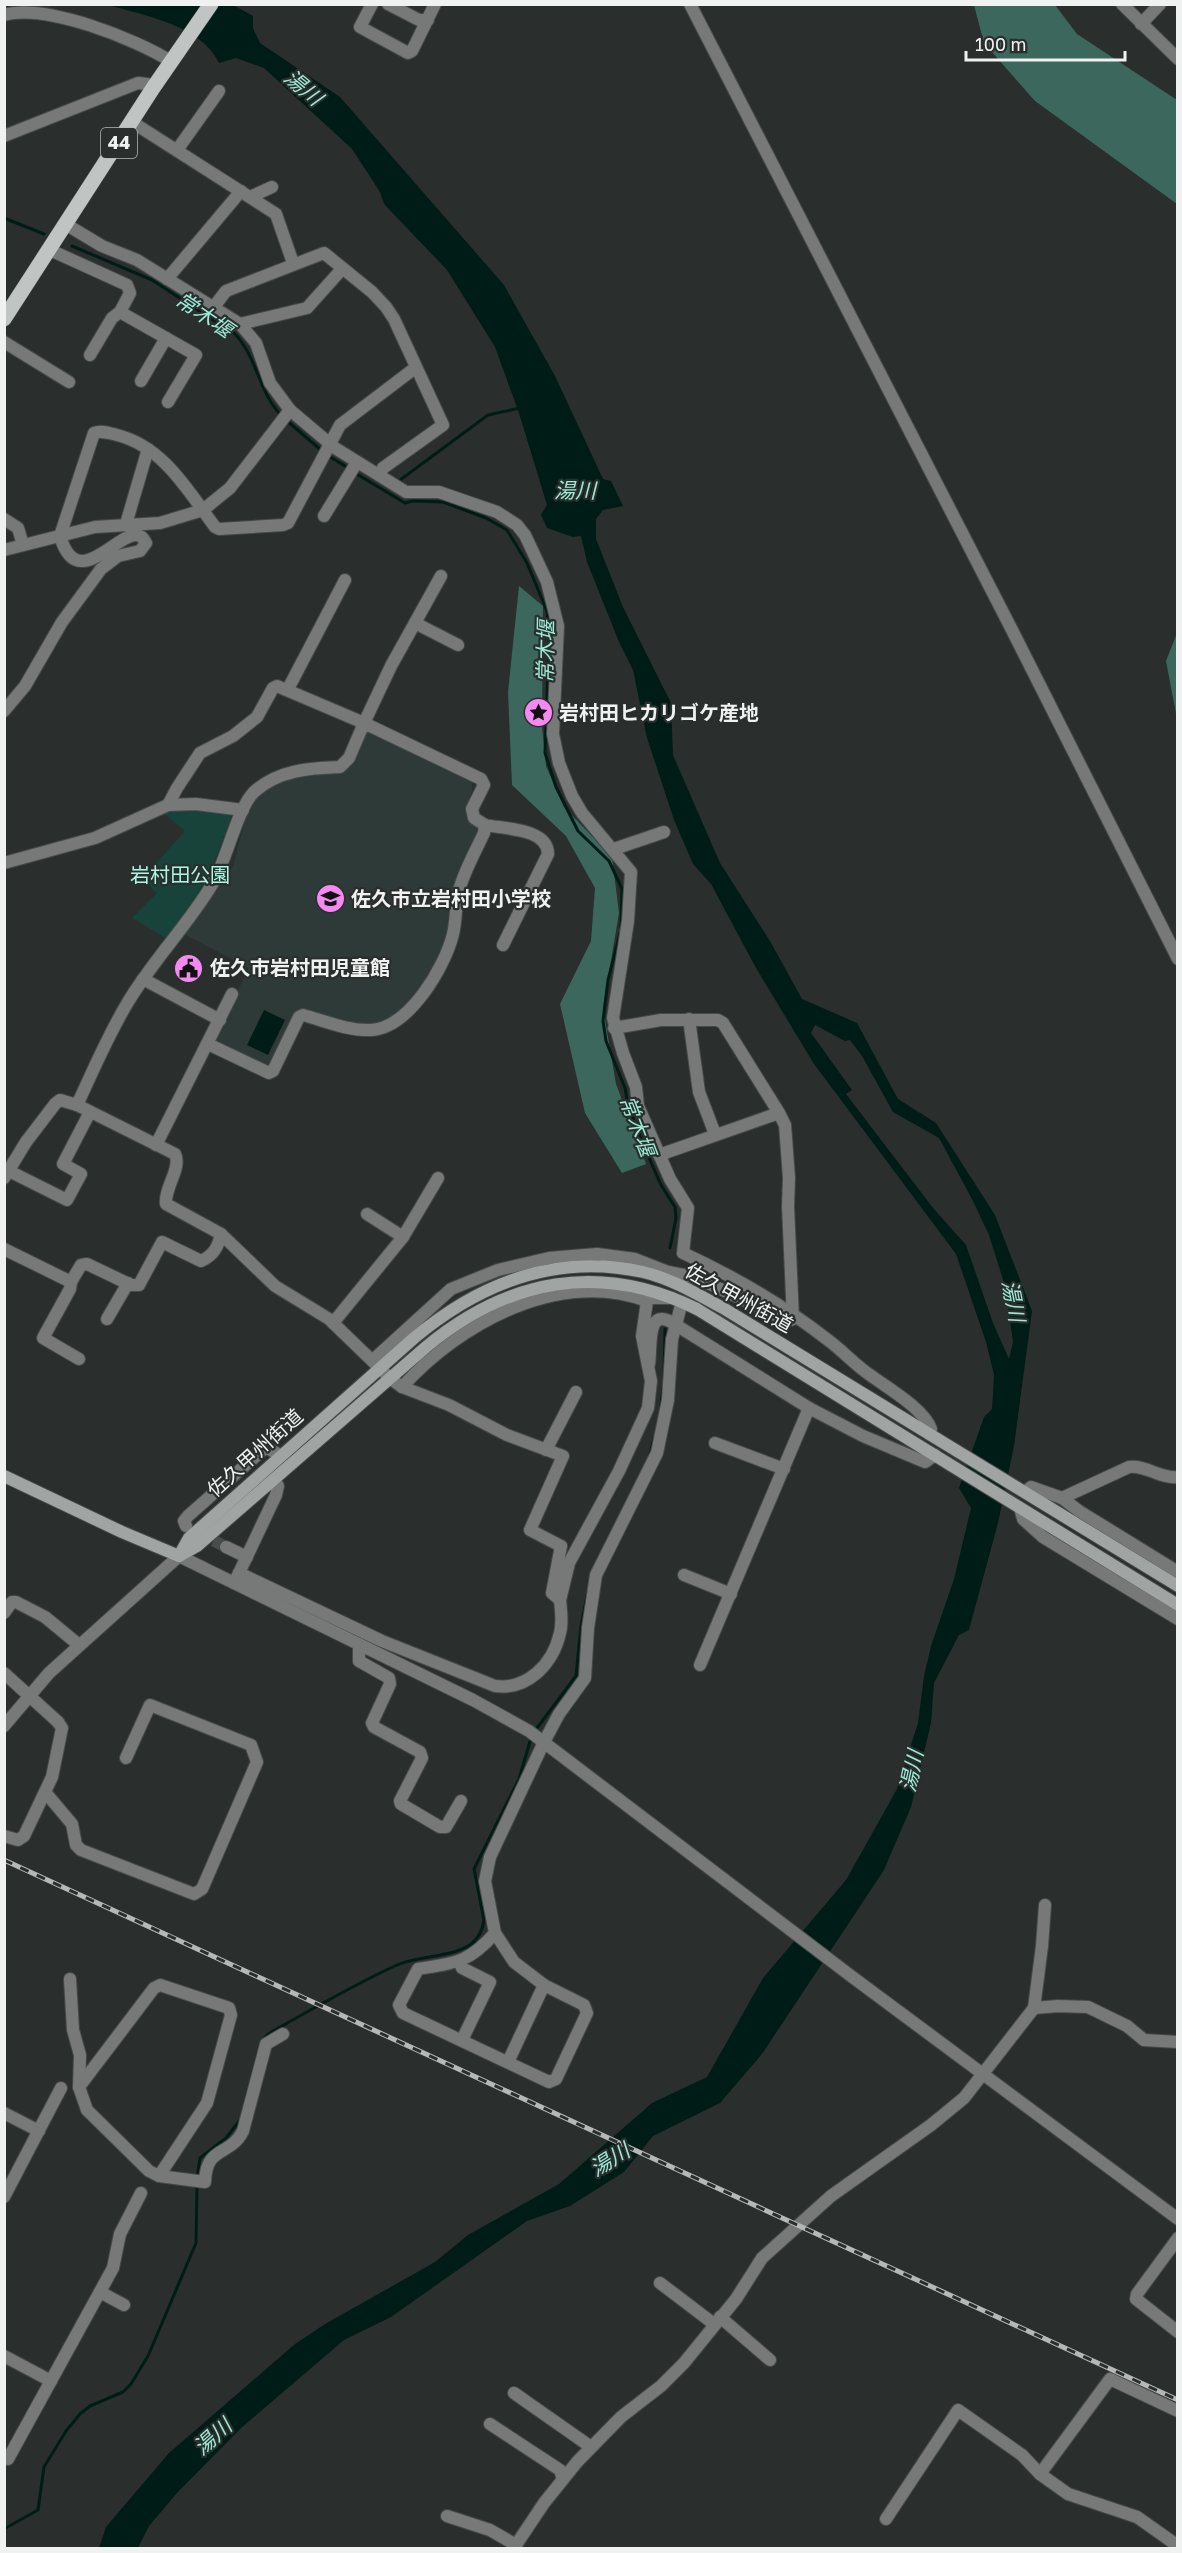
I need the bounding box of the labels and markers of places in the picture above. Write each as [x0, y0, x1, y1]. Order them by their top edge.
place icon: 岩村田ヒカリゴケ産地 [522, 697, 554, 729]
place label: 岩村田ヒカリゴケ産地 [559, 700, 759, 724]
school or university icon: 佐久市立岩村田小学校 [314, 883, 346, 915]
place label: 佐久市立岩村田小学校 [351, 886, 551, 910]
public building icon: 佐久市岩村田児童館 [173, 952, 205, 984]
place label: 佐久市岩村田児童館 [210, 955, 390, 979]

